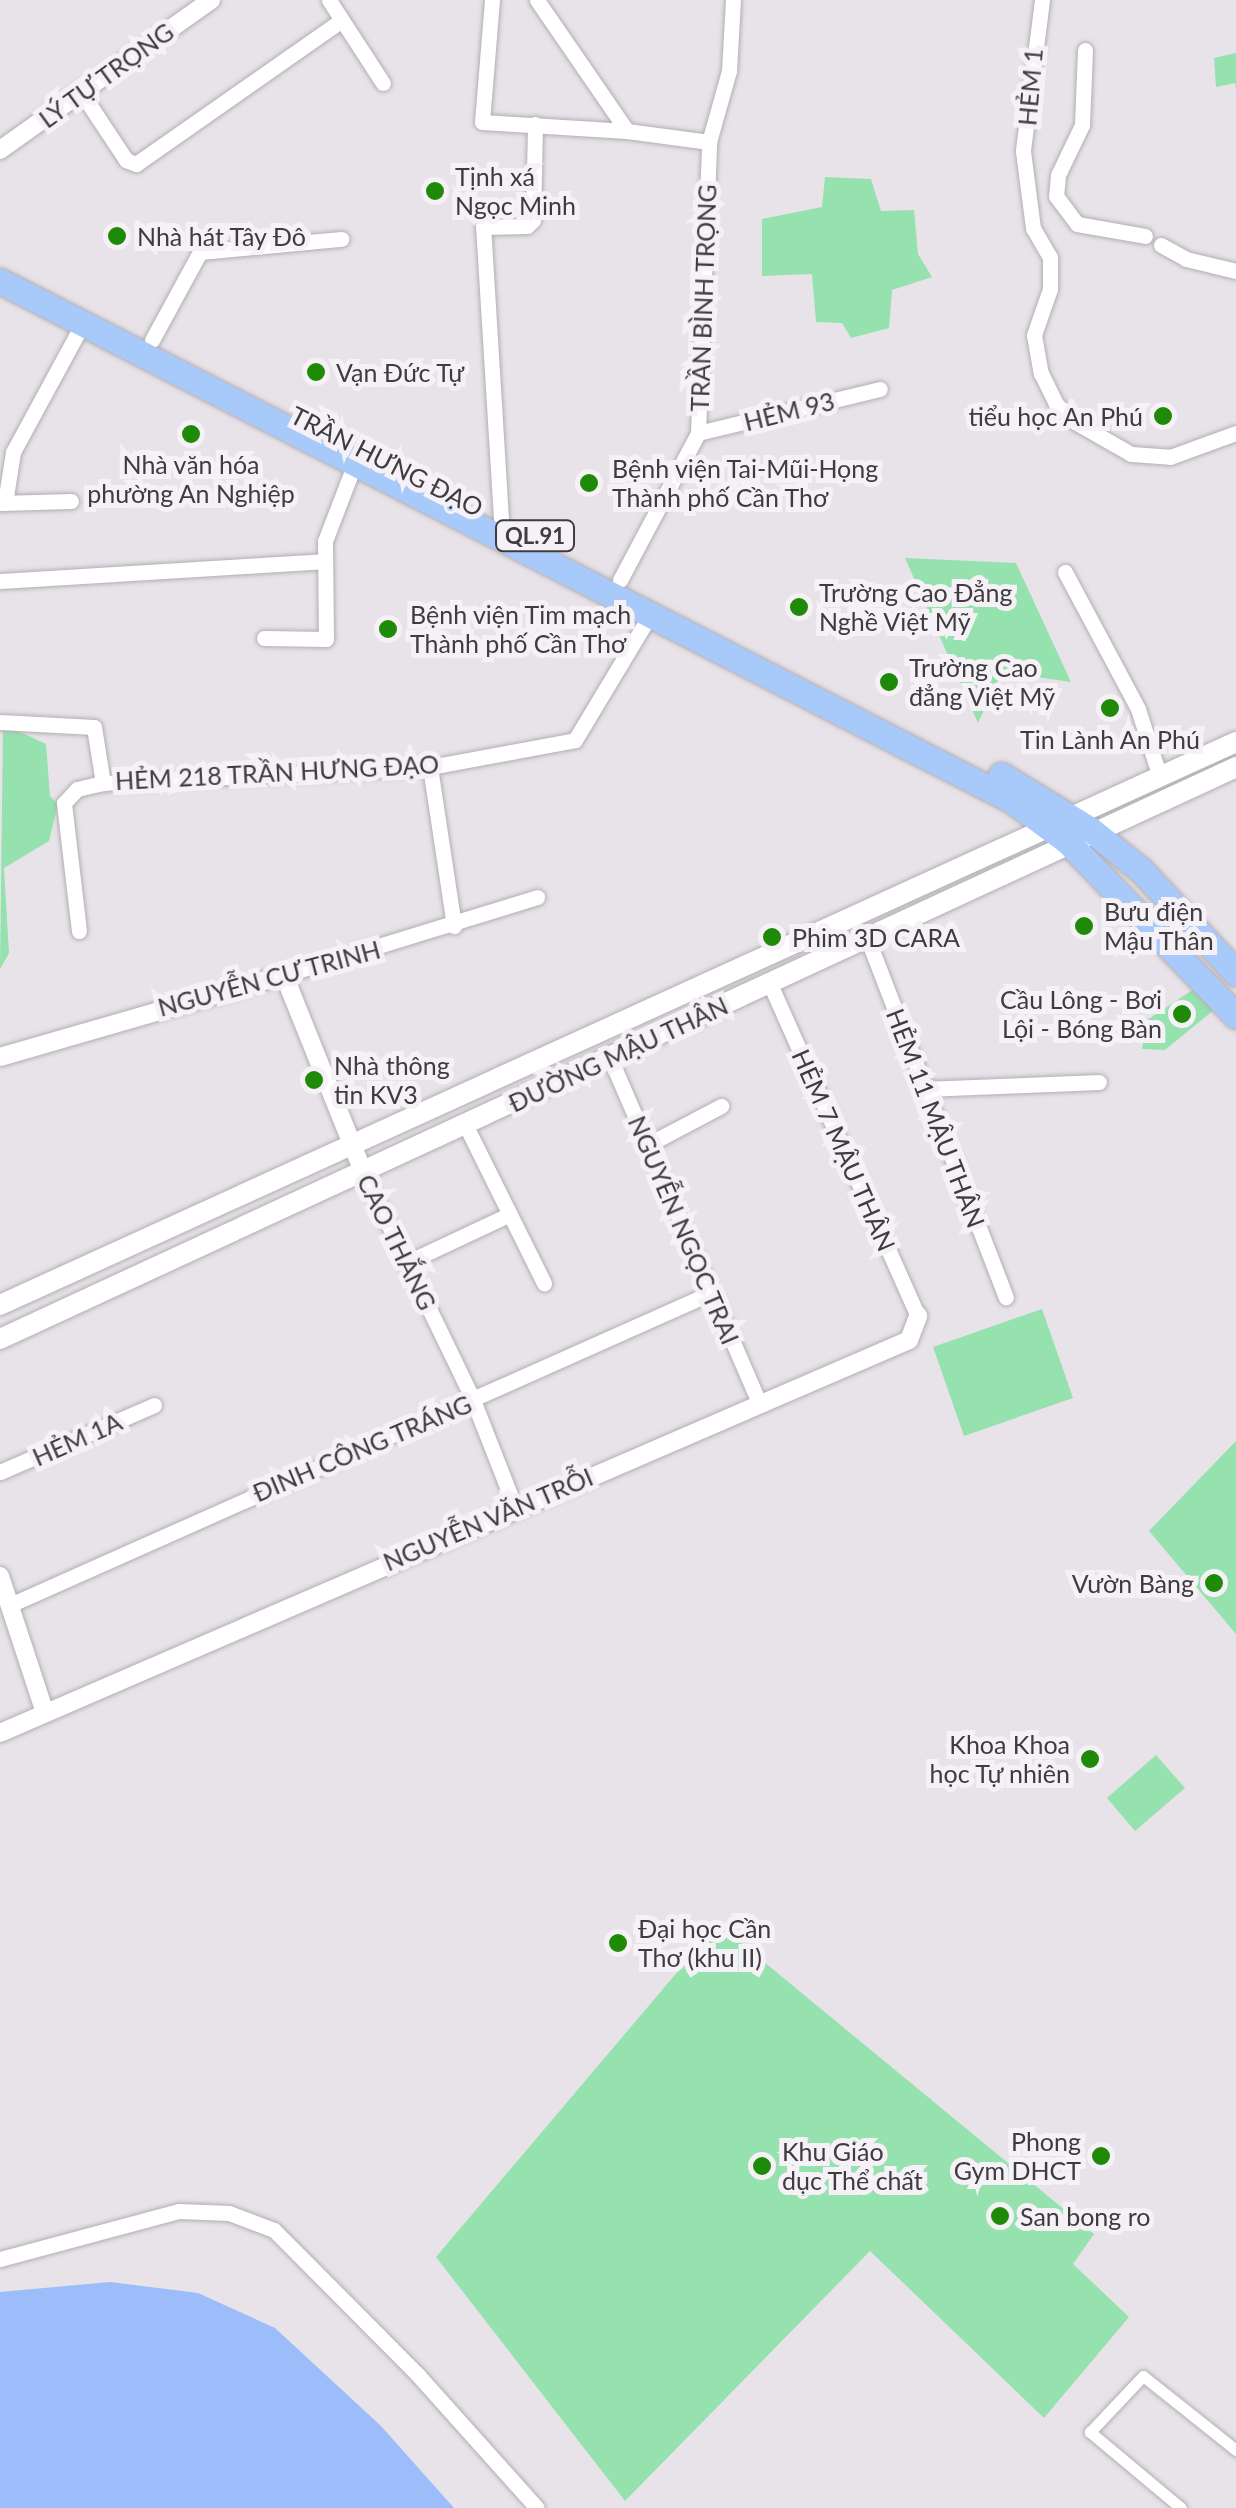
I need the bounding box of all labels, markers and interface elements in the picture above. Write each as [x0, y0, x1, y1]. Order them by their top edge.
street label: LÝ TỰ TRỌNG [32, 15, 180, 135]
street label: HẺM 1 [1012, 47, 1048, 127]
place label: Tịnh xá Ngọc Minh [455, 162, 576, 221]
marker: Tịnh xá Ngọc Minh [424, 180, 446, 202]
street label: TRẦN BÌNH TRỌNG [684, 183, 722, 413]
place label: Nhà hát Tây Đô [137, 221, 307, 251]
marker: Nhà hát Tây Đô [106, 225, 128, 247]
place label: Vạn Đức Tự [336, 357, 465, 387]
marker: Vạn Đức Tự [305, 361, 327, 383]
street label: HẺM 93 [741, 385, 837, 437]
street label: TRẦN HƯNG ĐẠO [286, 400, 488, 522]
place label: tiểu học An Phú [968, 401, 1143, 431]
marker: tiểu học An Phú [1152, 405, 1174, 427]
marker: Nhà văn hóa phường An Nghiệp [180, 423, 202, 445]
place label: Nhà văn hóa phường An Nghiệp [87, 450, 295, 509]
place label: Bệnh viện Tai-Mũi-Họng Thành phố Cần Thơ [612, 454, 880, 513]
marker: Bệnh viện Tai-Mũi-Họng Thành phố Cần Thơ [576, 470, 602, 496]
road number: QL.91 [495, 519, 575, 553]
place label: Trường Cao Đẳng Nghề Việt Mỹ [819, 578, 1012, 637]
marker: Trường Cao Đẳng Nghề Việt Mỹ [788, 596, 810, 618]
place label: Bệnh viện Tim mạch Thành phố Cần Thơ [410, 600, 632, 659]
marker: Bệnh viện Tim mạch Thành phố Cần Thơ [375, 616, 401, 642]
place label: Trường Cao đẳng Việt Mỹ [909, 653, 1056, 712]
marker: Trường Cao đẳng Việt Mỹ [878, 671, 900, 693]
marker: Tin Lành An Phú [1099, 697, 1121, 719]
place label: Tin Lành An Phú [1020, 724, 1200, 754]
street label: HẺM 218 TRẦN HƯNG ĐẠO [114, 749, 440, 795]
place label: Bưu điện Mậu Thân [1104, 897, 1214, 956]
marker: Bưu điện Mậu Thân [1073, 915, 1095, 937]
place label: Phim 3D CARA [792, 922, 960, 952]
marker: Phim 3D CARA [761, 926, 783, 948]
street label: NGUYỄN CƯ TRINH [154, 934, 384, 1022]
place label: Cầu Lông - Bơi Lội - Bóng Bàn [1000, 985, 1162, 1044]
street label: ĐƯỜNG MẬU THÂN [503, 990, 733, 1118]
marker: Cầu Lông - Bơi Lội - Bóng Bàn [1171, 1003, 1193, 1025]
street label: HẺM 11 MẬU THÂN [880, 1004, 992, 1232]
street label: HẺM 7 MẬU THÂN [786, 1044, 902, 1256]
place label: Nhà thông tin KV3 [334, 1051, 450, 1110]
marker: Nhà thông tin KV3 [303, 1069, 325, 1091]
street label: NGUYỄN NGỌC TRAI [622, 1111, 746, 1349]
street label: CAO THẮNG [351, 1169, 443, 1315]
street label: ĐINH CÔNG TRÁNG [248, 1388, 476, 1508]
street label: HẺM 1A [28, 1406, 126, 1472]
street label: NGUYỄN VĂN TRỖI [378, 1461, 598, 1577]
place label: Vườn Bàng [1072, 1568, 1194, 1598]
marker: Vườn Bàng [1203, 1572, 1225, 1594]
place label: Khoa Khoa học Tự nhiên [928, 1730, 1070, 1789]
marker: Khoa Khoa học Tự nhiên [1079, 1748, 1101, 1770]
place label: Đại học Cần Thơ (khu II) [638, 1914, 771, 1973]
marker: Đại học Cần Thơ (khu II) [607, 1932, 629, 1954]
place label: Phong Gym DHCT [954, 2127, 1081, 2186]
place label: Khu Giáo dục Thể chất [782, 2137, 923, 2196]
marker: Phong Gym DHCT [1090, 2145, 1112, 2167]
marker: Khu Giáo dục Thể chất [751, 2155, 773, 2177]
place label: San bong ro [1020, 2201, 1150, 2231]
marker: San bong ro [989, 2205, 1011, 2227]

